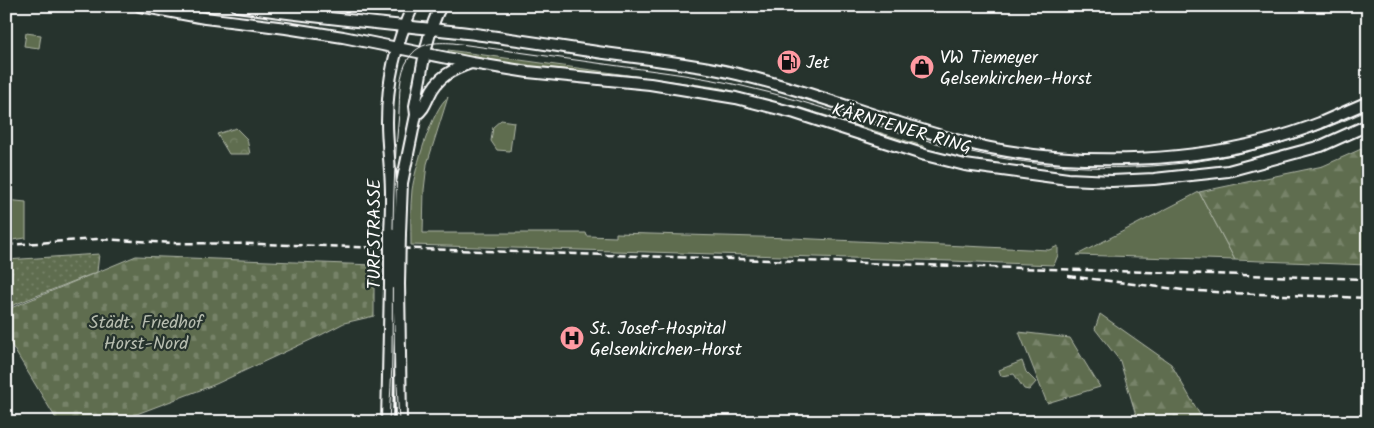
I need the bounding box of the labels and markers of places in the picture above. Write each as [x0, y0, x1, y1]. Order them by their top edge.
place label: VW Tiemeyer Gelsenkirchen-Horst [940, 44, 1093, 94]
fuel station icon: Jet [776, 49, 802, 75]
place label: Jet [806, 49, 831, 78]
shop icon: VW Tiemeyer Gelsenkirchen-Horst [909, 54, 935, 80]
place label: St. Josef-Hospital Gelsenkirchen-Horst [590, 315, 743, 365]
hospital icon: St. Josef-Hospital Gelsenkirchen-Horst [559, 325, 585, 351]

